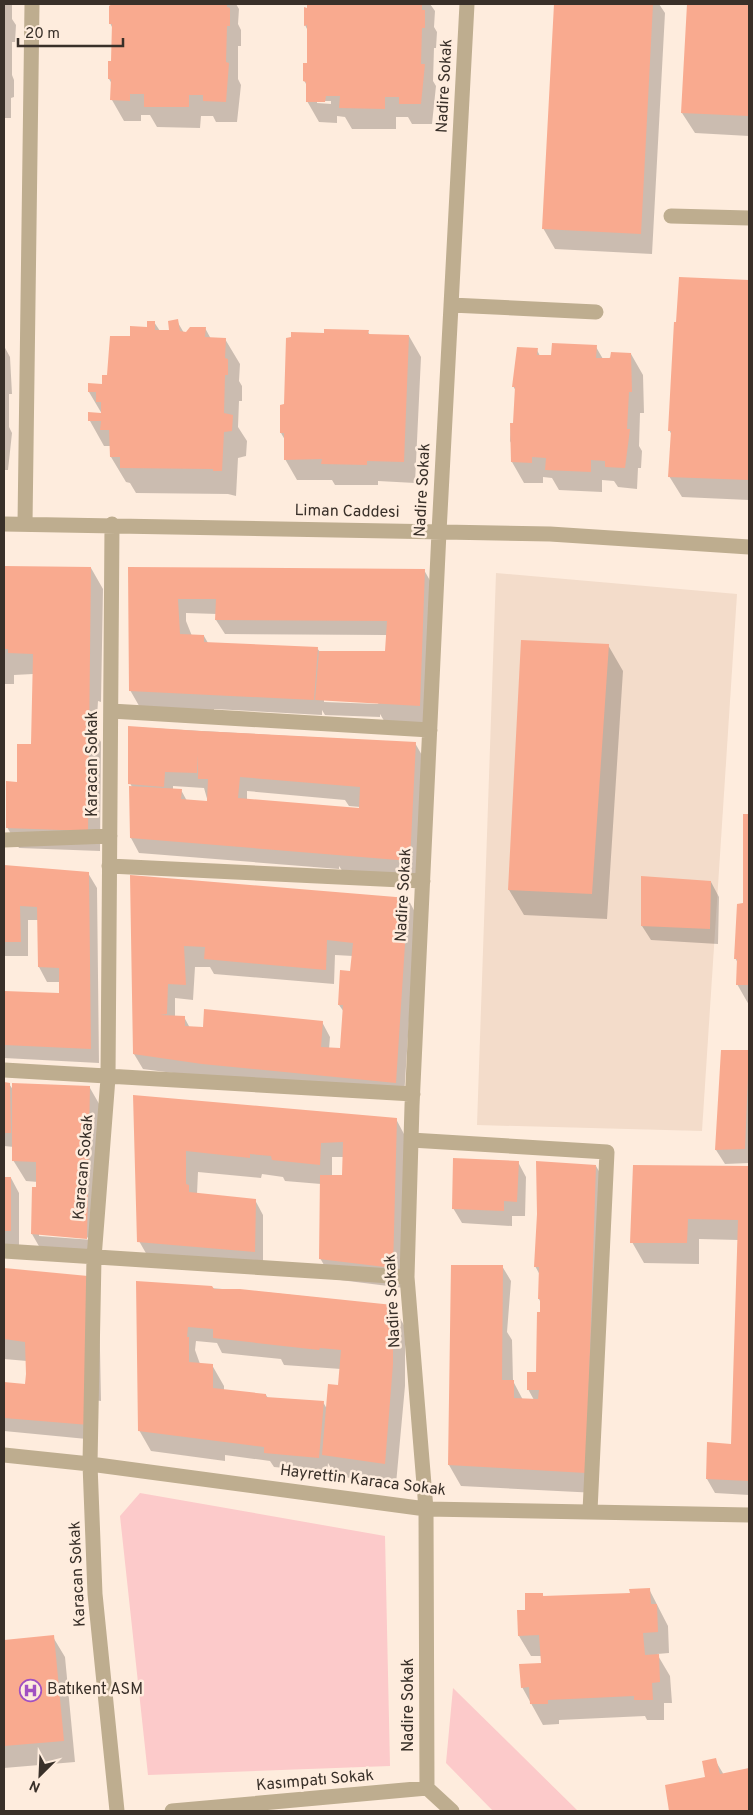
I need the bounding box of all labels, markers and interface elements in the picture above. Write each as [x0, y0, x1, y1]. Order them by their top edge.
scale bar [18, 15, 122, 47]
text: 20 m [25, 25, 60, 44]
street label: Nadire Sokak [433, 39, 457, 133]
street label: Nadire Sokak [411, 443, 435, 537]
street label: Liman Caddesi [294, 501, 400, 523]
street label: Karacan Sokak [83, 711, 103, 817]
street label: Nadire Sokak [392, 848, 416, 942]
street label: Karacan Sokak [69, 1113, 99, 1221]
street label: Nadire Sokak [381, 1254, 405, 1348]
street label: Hayrettin Karaca Sokak [279, 1461, 447, 1501]
street label: Karacan Sokak [65, 1521, 91, 1627]
street label: Nadire Sokak [399, 1658, 419, 1752]
hospital icon: Batıkent ASM [19, 1678, 43, 1702]
place label: Batıkent ASM [47, 1680, 143, 1700]
north arrow [15, 1750, 65, 1800]
street label: Kasımpatı Sokak [255, 1766, 375, 1796]
text: N [27, 1776, 43, 1795]

